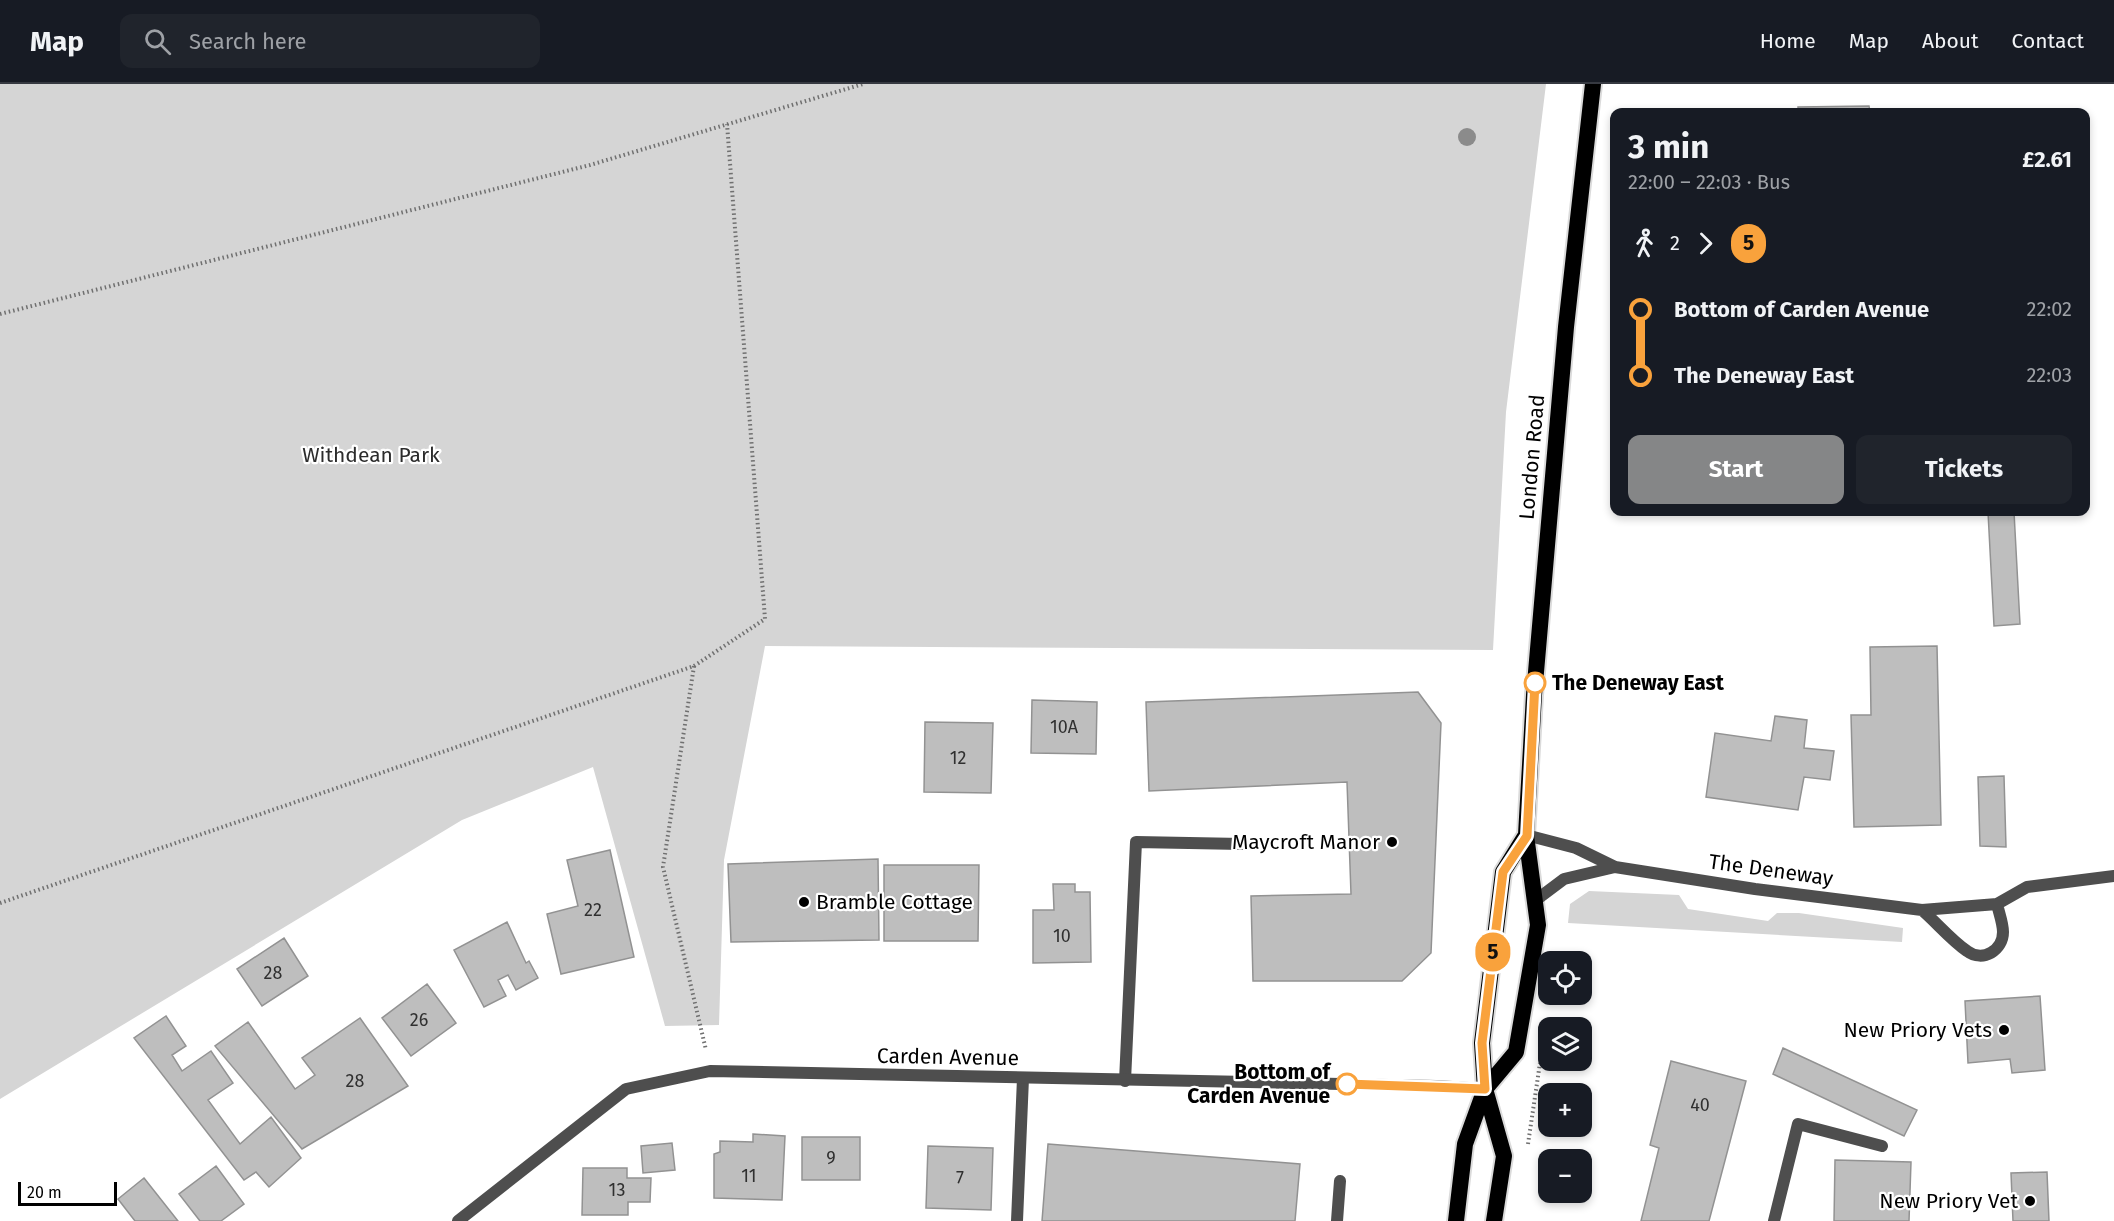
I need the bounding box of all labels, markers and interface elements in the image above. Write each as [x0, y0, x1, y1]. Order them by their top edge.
search box [120, 14, 540, 68]
text: Map [30, 25, 84, 58]
icon: search [141, 25, 174, 58]
text: Search here [189, 28, 307, 55]
text: Home [1760, 28, 1816, 54]
text: Map [1849, 28, 1889, 54]
text: About [1922, 28, 1979, 54]
text: Contact [2012, 28, 2084, 54]
text: 3 min [1628, 127, 1709, 167]
text: £2.61 [2022, 146, 2072, 173]
text: 22:00 – 22:03 · Bus [1628, 170, 1790, 194]
icon: walk [1628, 227, 1661, 260]
icon: forward [1689, 227, 1722, 260]
text: 5 [1743, 230, 1754, 256]
text: 2 [1670, 231, 1680, 255]
text: Bottom of Carden Avenue [1674, 296, 1929, 323]
text: 22:02 [2027, 297, 2072, 321]
text: The Deneway East [1674, 362, 1854, 389]
text: 22:03 [2026, 363, 2072, 387]
street label: London Road [1514, 393, 1550, 521]
button: Start [1628, 435, 1844, 504]
button: Tickets [1856, 435, 2072, 504]
park label: Withdean Park [302, 442, 440, 468]
place label: The Deneway East [1552, 670, 1725, 696]
marker: The Deneway East [1524, 672, 1546, 694]
house number: 10A [1050, 716, 1079, 738]
house number: 12 [950, 747, 966, 769]
place label: Maycroft Manor [1232, 829, 1380, 855]
marker: Maycroft Manor [1385, 835, 1399, 849]
street label: The Deneway [1707, 848, 1835, 892]
place label: Bramble Cottage [816, 889, 973, 915]
marker: Bramble Cottage [797, 895, 811, 909]
house number: 22 [584, 899, 602, 921]
house number: 10 [1053, 925, 1071, 947]
line badge: 5 [1474, 932, 1512, 972]
text: 5 [1487, 939, 1499, 965]
map controls [1538, 951, 1592, 1203]
button: locate [1538, 951, 1592, 1005]
house number: 28 [264, 962, 282, 984]
house number: 26 [410, 1009, 428, 1031]
button: layers [1538, 1017, 1592, 1071]
place label: New Priory Vets [1844, 1017, 1992, 1043]
marker: New Priory Vets [1997, 1023, 2011, 1037]
street label: Carden Avenue [877, 1043, 1019, 1071]
place label: Bottom of Carden Avenue [1187, 1059, 1333, 1109]
house number: 28 [346, 1070, 364, 1092]
marker: Bottom of Carden Avenue [1336, 1073, 1358, 1095]
button: + [1538, 1083, 1592, 1137]
house number: 40 [1690, 1094, 1710, 1116]
house number: 9 [826, 1147, 836, 1169]
button: − [1538, 1149, 1592, 1203]
house number: 11 [741, 1165, 757, 1187]
house number: 7 [956, 1167, 964, 1189]
scale bar [18, 1179, 117, 1206]
house number: 13 [609, 1179, 625, 1201]
text: 20 m [27, 1183, 62, 1202]
place label: New Priory Vet [1879, 1188, 2018, 1214]
marker: New Priory Vet [2023, 1194, 2037, 1208]

